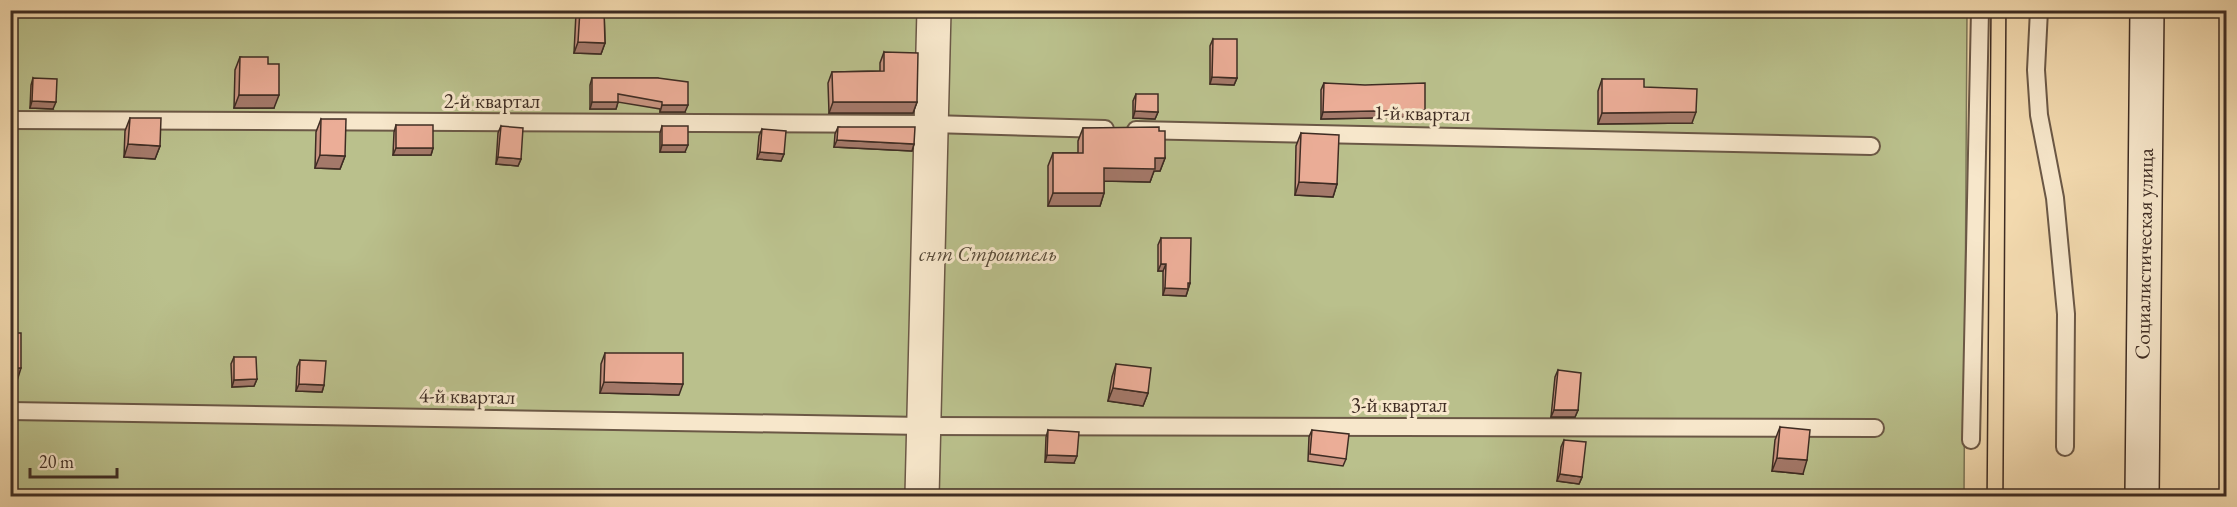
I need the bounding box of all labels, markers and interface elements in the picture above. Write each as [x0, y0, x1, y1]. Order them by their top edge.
street label: 2-й квартал [444, 87, 540, 114]
street label: 1-й квартал [1374, 98, 1470, 127]
street label: Социалистическая улица [2128, 147, 2159, 360]
park label: снт Строитель [919, 240, 1057, 267]
street label: 4-й квартал [419, 381, 515, 410]
street label: 3-й квартал [1351, 391, 1447, 418]
scale bar [30, 441, 117, 479]
text: 20 m [39, 450, 74, 473]

